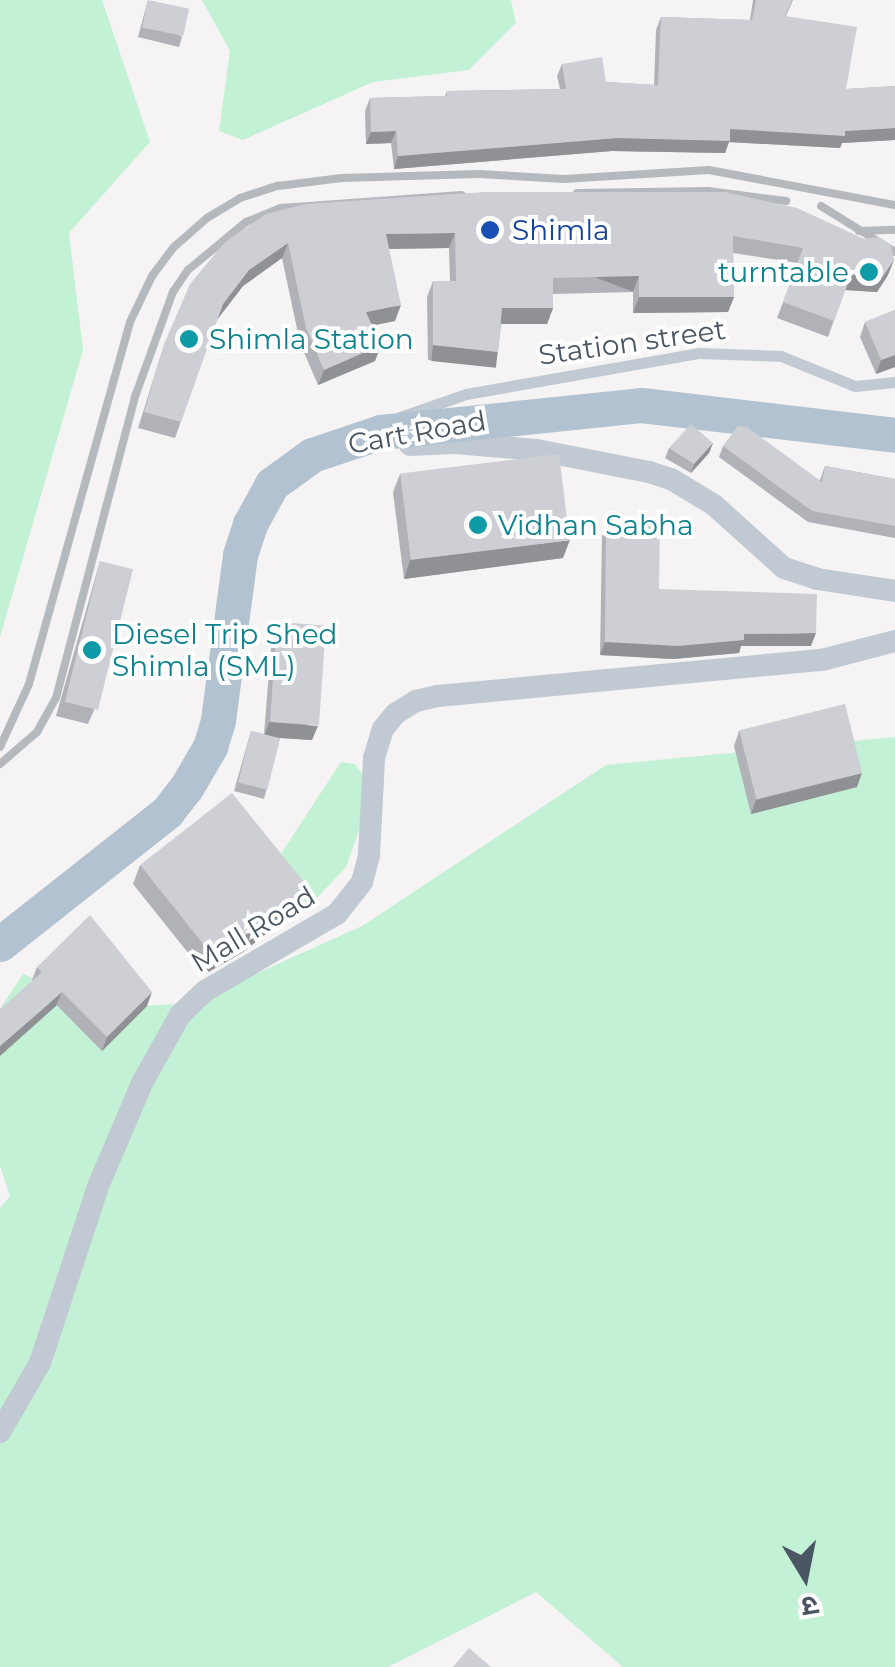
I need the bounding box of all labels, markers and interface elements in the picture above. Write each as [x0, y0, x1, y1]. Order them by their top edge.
place label: Shimla [512, 213, 609, 247]
marker: Shimla [477, 217, 503, 243]
place label: turntable [718, 255, 849, 289]
marker: turntable [858, 261, 880, 283]
street label: Station street [536, 312, 728, 372]
place label: Shimla Station [209, 322, 414, 356]
marker: Shimla Station [178, 328, 200, 350]
street label: Cart Road [345, 403, 489, 461]
place label: Vidhan Sabha [498, 508, 693, 542]
marker: Vidhan Sabha [467, 514, 489, 536]
place label: Diesel Trip Shed Shimla (SML) [112, 617, 338, 683]
marker: Diesel Trip Shed Shimla (SML) [81, 639, 103, 661]
street label: Mall Road [185, 879, 321, 979]
north arrow [755, 1527, 855, 1627]
text: उ [799, 1588, 821, 1625]

